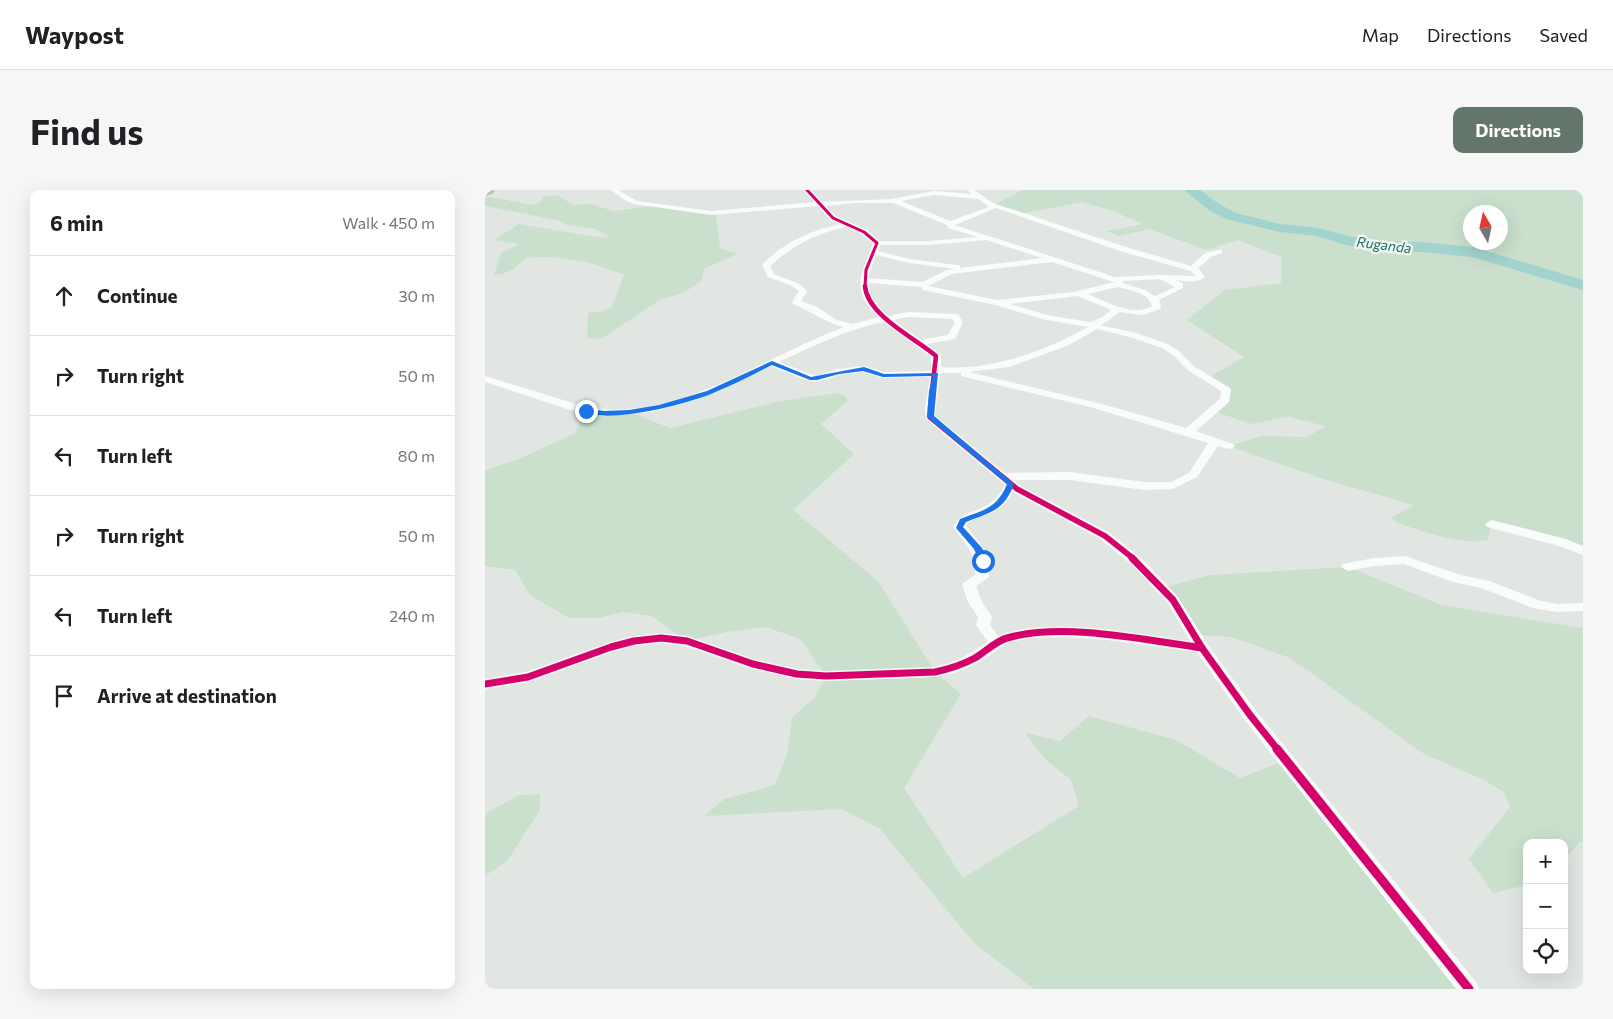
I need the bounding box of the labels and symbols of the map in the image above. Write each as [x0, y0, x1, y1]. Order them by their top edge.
north arrow [1463, 205, 1508, 250]
water label: Ruganda [1356, 233, 1413, 256]
route end [575, 400, 598, 423]
route start [972, 550, 995, 573]

